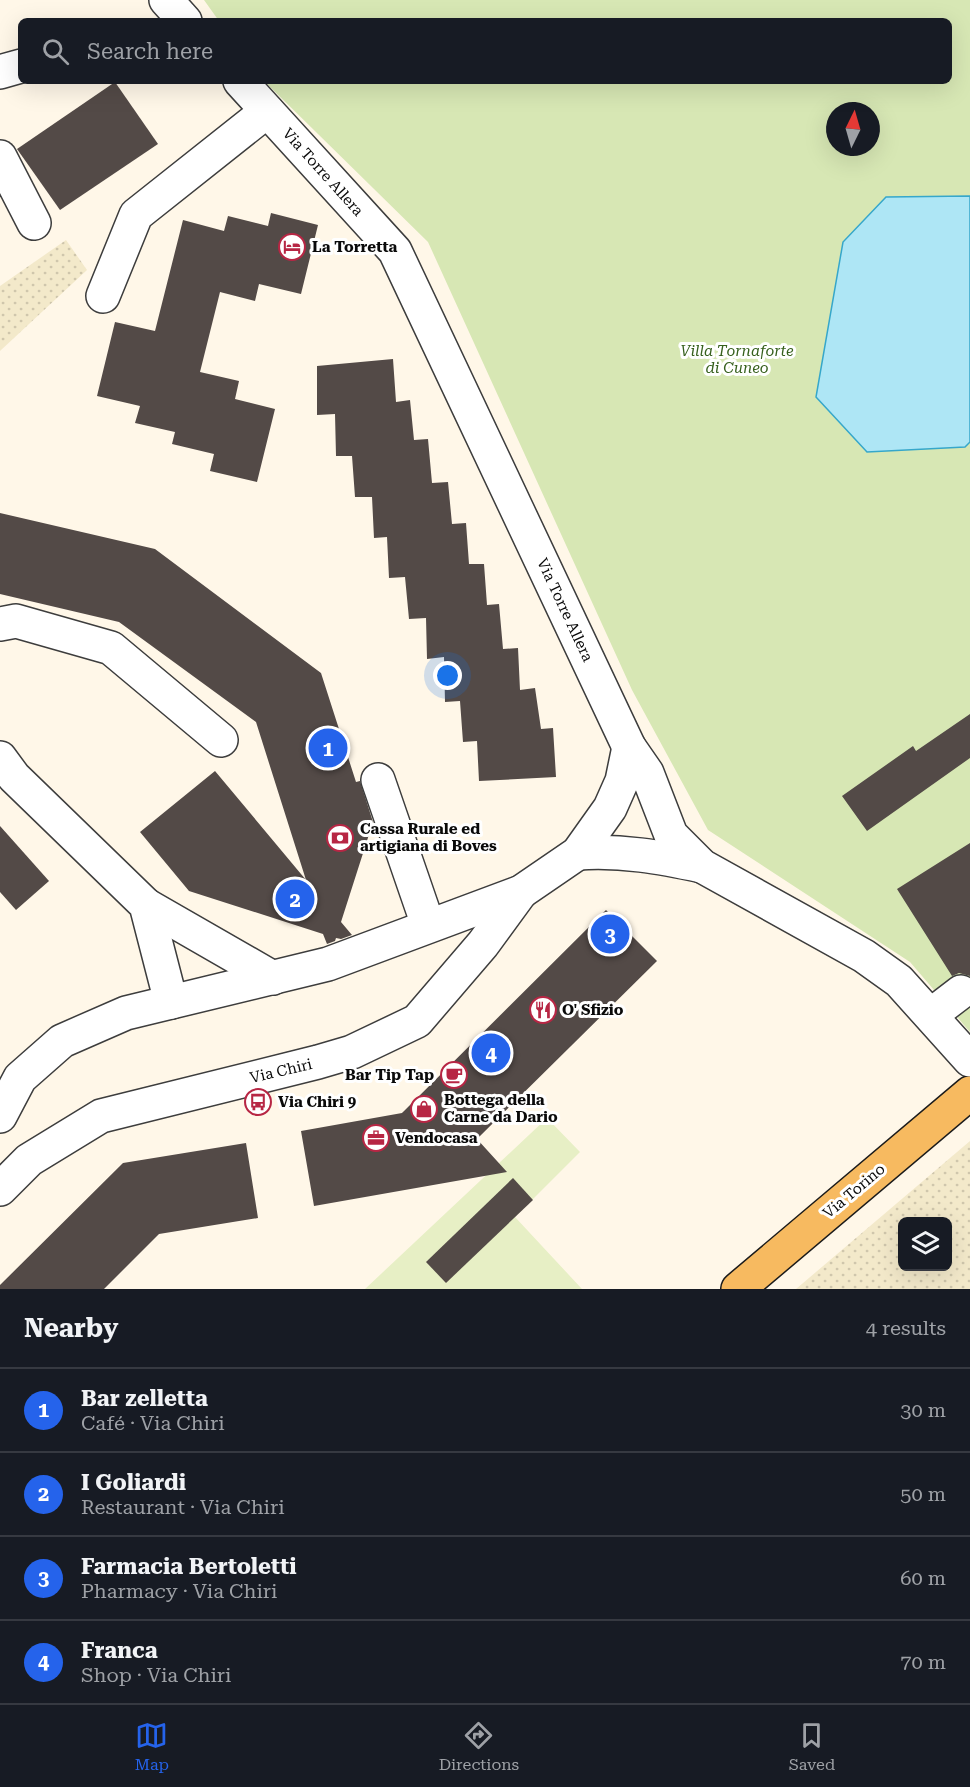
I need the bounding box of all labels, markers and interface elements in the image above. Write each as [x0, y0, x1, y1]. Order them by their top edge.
search box [18, 18, 952, 84]
icon: search [39, 35, 72, 68]
text: Search here [87, 39, 213, 64]
north arrow [826, 102, 880, 156]
street label: Via Torre Allera [279, 124, 367, 220]
hotel icon: La Torretta [277, 232, 307, 262]
place label: La Torretta [312, 238, 398, 256]
park label: Villa Tornaforte di Cuneo [680, 342, 794, 377]
street label: Via Torre Allera [533, 555, 597, 665]
your location [433, 661, 462, 690]
pin: 1 [308, 726, 348, 771]
place label: Cassa Rurale ed artigiana di Boves [360, 820, 497, 855]
bank icon: Cassa Rurale ed artigiana di Boves [325, 823, 355, 853]
pin: 2 [276, 876, 314, 922]
pin: 3 [590, 912, 630, 956]
restaurant icon: O' Sfizio [528, 995, 558, 1025]
place label: O' Sfizio [562, 1001, 624, 1019]
pin: 4 [472, 1030, 510, 1076]
street label: Via Chiri [248, 1055, 314, 1087]
cafe icon: Bar Tip Tap [439, 1060, 469, 1090]
place label: Bar Tip Tap [345, 1066, 434, 1084]
bus stop icon: Via Chiri 9 [243, 1087, 273, 1117]
place label: Bottega della Carne da Dario [444, 1091, 558, 1126]
place label: Via Chiri 9 [278, 1093, 357, 1111]
shop icon: Bottega della Carne da Dario [409, 1094, 439, 1124]
office icon: Vendocasa [361, 1123, 391, 1153]
place label: Vendocasa [395, 1129, 478, 1147]
street label: Via Torino [819, 1160, 889, 1222]
map controls [898, 1217, 952, 1271]
button: layers [898, 1217, 952, 1271]
text: Nearby [24, 1313, 118, 1343]
text: 4 results [866, 1316, 946, 1340]
text: Bar zelletta [81, 1386, 208, 1411]
text: 1 [38, 1398, 49, 1422]
text: 30 m [900, 1398, 946, 1422]
text: Café · Via Chiri [81, 1411, 225, 1435]
text: I Goliardi [81, 1470, 186, 1495]
text: 2 [38, 1482, 49, 1506]
text: 50 m [900, 1482, 946, 1506]
text: Restaurant · Via Chiri [81, 1495, 285, 1519]
text: Farmacia Bertoletti [81, 1554, 297, 1579]
text: 3 [38, 1566, 49, 1590]
text: 60 m [900, 1566, 946, 1590]
text: Pharmacy · Via Chiri [81, 1579, 277, 1603]
text: Franca [81, 1638, 158, 1663]
text: 4 [38, 1650, 49, 1674]
text: 70 m [900, 1650, 946, 1674]
text: Shop · Via Chiri [81, 1663, 231, 1687]
tab: Map [135, 1719, 169, 1774]
tab: Directions [439, 1719, 519, 1774]
tab: Saved [789, 1719, 835, 1774]

